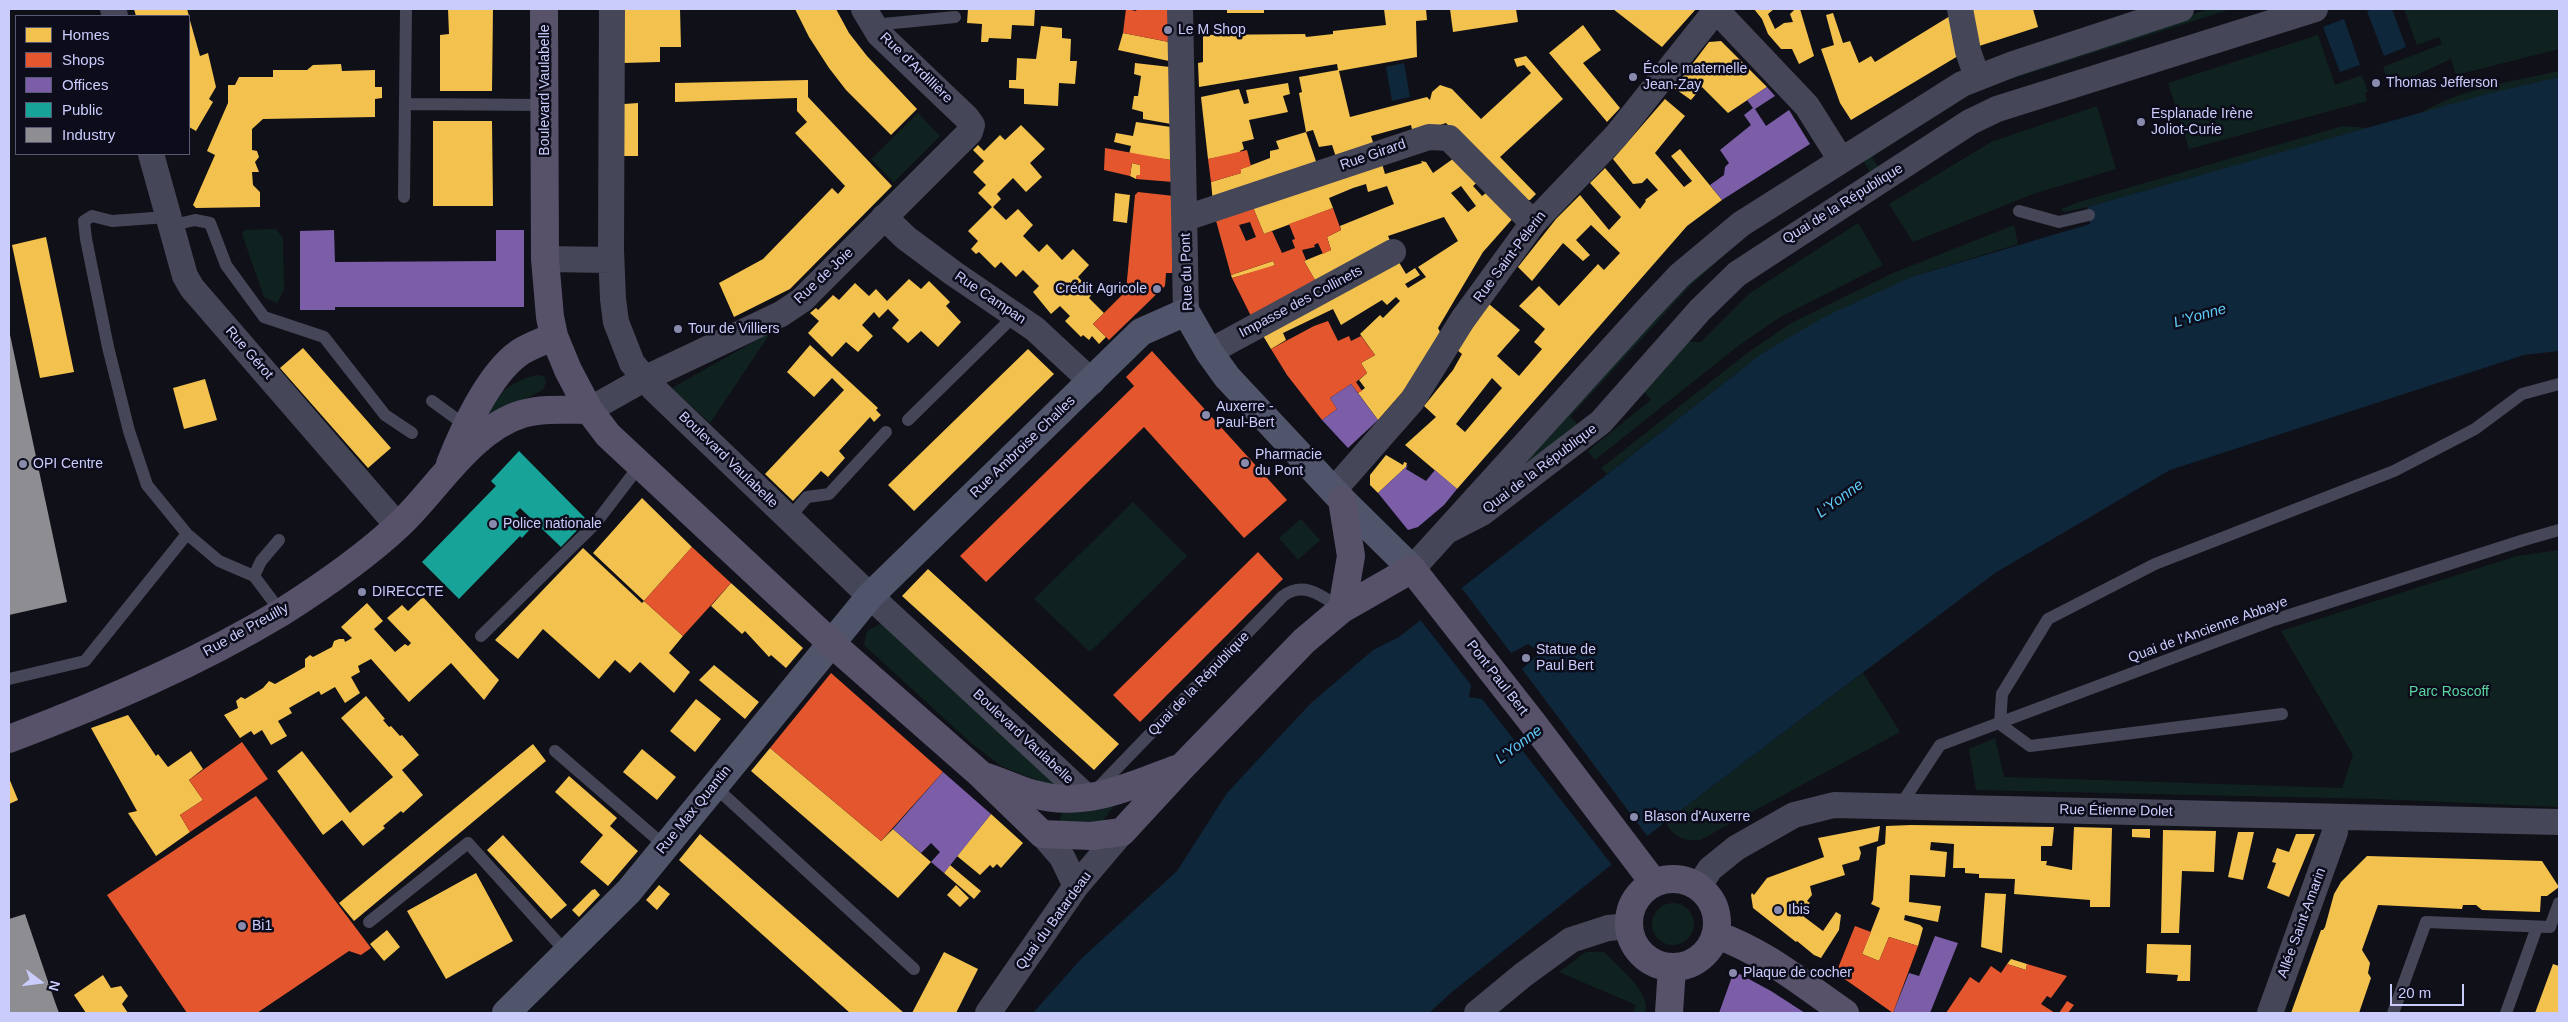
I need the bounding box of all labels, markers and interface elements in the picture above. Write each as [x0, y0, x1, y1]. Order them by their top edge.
legend [15, 15, 190, 155]
place label: Le M Shop [1178, 22, 1246, 38]
street label: Boulevard Vaulabelle [537, 24, 553, 156]
marker: Le M Shop [1162, 24, 1174, 36]
text: Homes [62, 26, 110, 43]
street label: Rue d'Ardillière [876, 29, 956, 107]
text: Shops [62, 51, 105, 68]
place label: École maternelle Jean-Zay [1643, 61, 1747, 94]
marker: École maternelle Jean-Zay [1627, 71, 1639, 83]
place label: Thomas Jefferson [2386, 75, 2498, 91]
text: Offices [62, 76, 108, 93]
marker: Thomas Jefferson [2370, 77, 2382, 89]
text: Public [62, 101, 103, 118]
place label: Esplanade Irène Joliot-Curie [2151, 106, 2253, 138]
marker: Esplanade Irène Joliot-Curie [2135, 116, 2147, 128]
text: Industry [62, 126, 115, 143]
street label: Rue Girard [1338, 136, 1408, 174]
street label: Quai de la République [1780, 160, 1906, 248]
street label: Rue Saint-Pélerin [1470, 208, 1550, 306]
street label: Rue du Pont [1177, 233, 1197, 311]
street label: Rue de Joie [791, 244, 857, 308]
street label: Impasse des Collinets [1237, 262, 1365, 342]
street label: Rue Campan [951, 268, 1029, 328]
place label: Crédit Agricole [1055, 281, 1147, 297]
marker: Crédit Agricole [1151, 283, 1163, 295]
water label: L'Yonne [2172, 300, 2228, 332]
place label: Tour de Villiers [688, 321, 780, 337]
street label: Rue Gérot [221, 323, 277, 383]
marker: Tour de Villiers [672, 323, 684, 335]
street label: Rue Ambroise Challes [967, 393, 1079, 501]
place label: Auxerre - Paul-Bert [1216, 399, 1274, 432]
street label: Boulevard Vaulabelle [675, 408, 781, 512]
marker: Auxerre - Paul-Bert [1200, 409, 1212, 421]
street label: Quai de la République [1480, 421, 1600, 517]
place label: Pharmacie du Pont [1255, 447, 1322, 480]
place label: OPI Centre [33, 456, 103, 472]
marker: Pharmacie du Pont [1239, 457, 1251, 469]
marker: OPI Centre [17, 458, 29, 470]
water label: L'Yonne [1813, 476, 1867, 522]
place label: Police nationale [503, 516, 602, 532]
marker: Police nationale [487, 518, 499, 530]
place label: DIRECCTE [372, 584, 444, 600]
marker: DIRECCTE [356, 586, 368, 598]
street label: Quai de l'Ancienne Abbaye [2126, 593, 2290, 667]
street label: Rue de Preuilly [200, 600, 292, 660]
street label: Quai de la République [1145, 628, 1253, 740]
street label: Pont Paul Bert [1463, 637, 1531, 719]
place label: Statue de Paul Bert [1536, 642, 1596, 674]
marker: Statue de Paul Bert [1520, 652, 1532, 664]
park label: Parc Roscoff [2409, 684, 2489, 700]
street label: Boulevard Vaulabelle [969, 686, 1077, 788]
water label: L'Yonne [1492, 722, 1546, 768]
street label: Rue Max Quantin [653, 762, 735, 858]
street label: Rue Étienne Dolet [2059, 802, 2173, 820]
place label: Blason d'Auxerre [1644, 809, 1750, 825]
marker: Blason d'Auxerre [1628, 811, 1640, 823]
street label: Allée Saint-Amarin [2274, 866, 2330, 980]
street label: Quai du Batardeau [1013, 869, 1095, 973]
place label: Ibis [1788, 902, 1810, 918]
marker: Ibis [1772, 904, 1784, 916]
place label: Bi1 [252, 918, 272, 934]
marker: Bi1 [236, 920, 248, 932]
north arrow [15, 957, 65, 1007]
place label: Plaque de cocher [1743, 965, 1852, 981]
marker: Plaque de cocher [1727, 967, 1739, 979]
scale bar [2393, 974, 2467, 1006]
text: N [45, 979, 64, 993]
text: 20 m [2398, 984, 2431, 1001]

